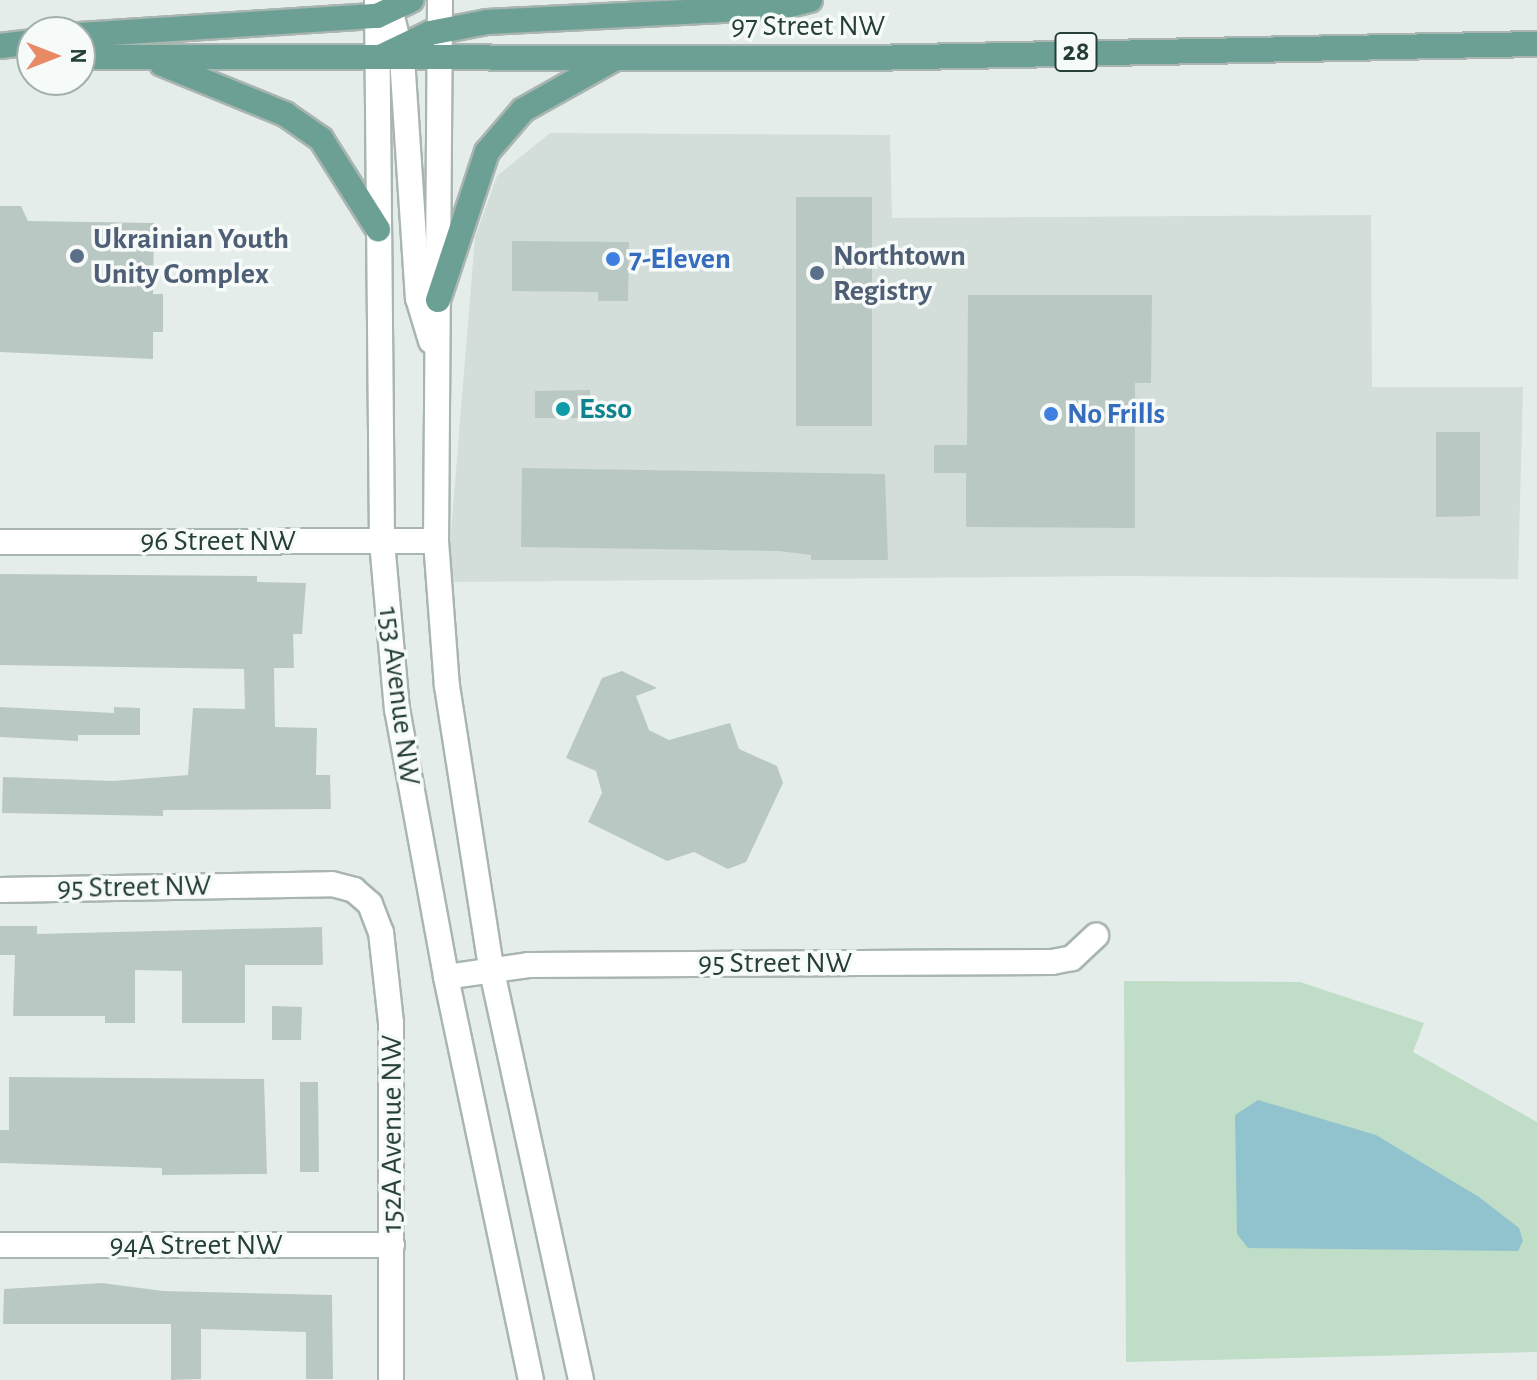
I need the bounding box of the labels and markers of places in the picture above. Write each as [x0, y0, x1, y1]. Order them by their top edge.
place label: Ukrainian Youth Unity Complex [93, 221, 289, 292]
place label: Northtown Registry [833, 238, 966, 308]
place label: 7-Eleven [629, 241, 731, 277]
marker: Ukrainian Youth Unity Complex [68, 247, 86, 265]
marker: 7-Eleven [604, 250, 622, 268]
marker: Northtown Registry [808, 264, 826, 282]
place label: Esso [579, 391, 632, 427]
place label: No Frills [1067, 396, 1165, 432]
marker: Esso [554, 400, 572, 418]
marker: No Frills [1042, 405, 1060, 423]

